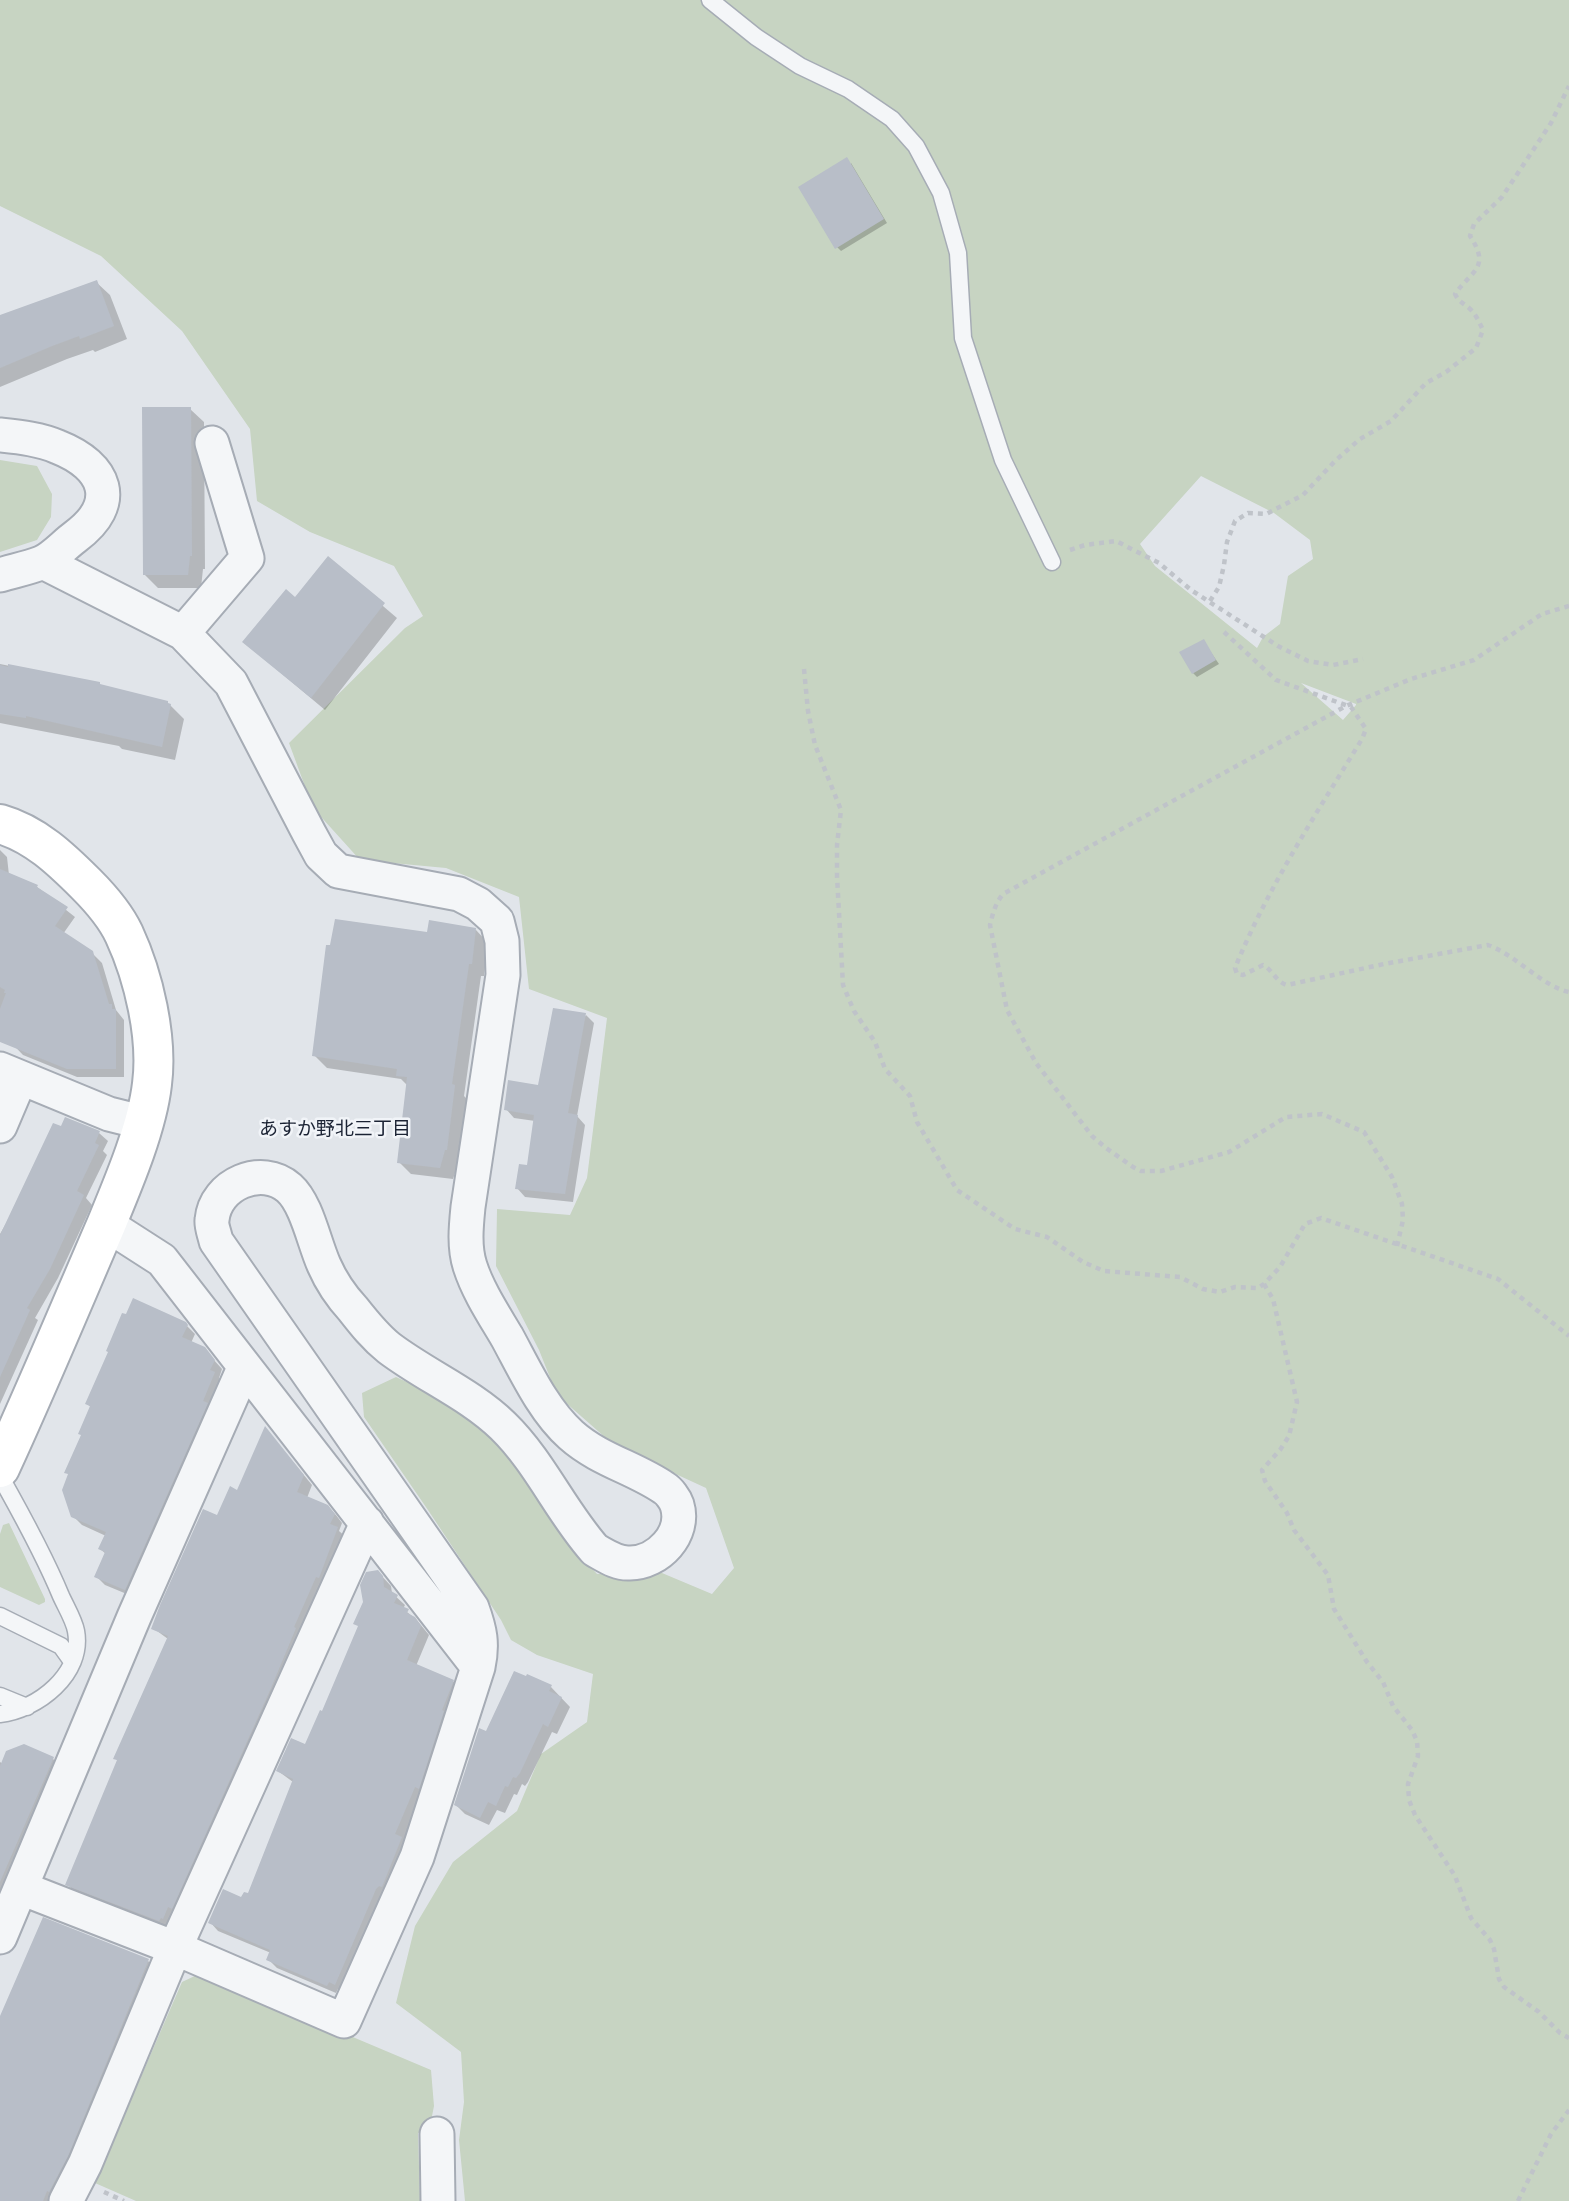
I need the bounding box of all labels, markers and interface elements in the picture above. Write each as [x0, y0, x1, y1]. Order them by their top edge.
district label: あすか野北三丁目 [259, 1118, 411, 1140]

